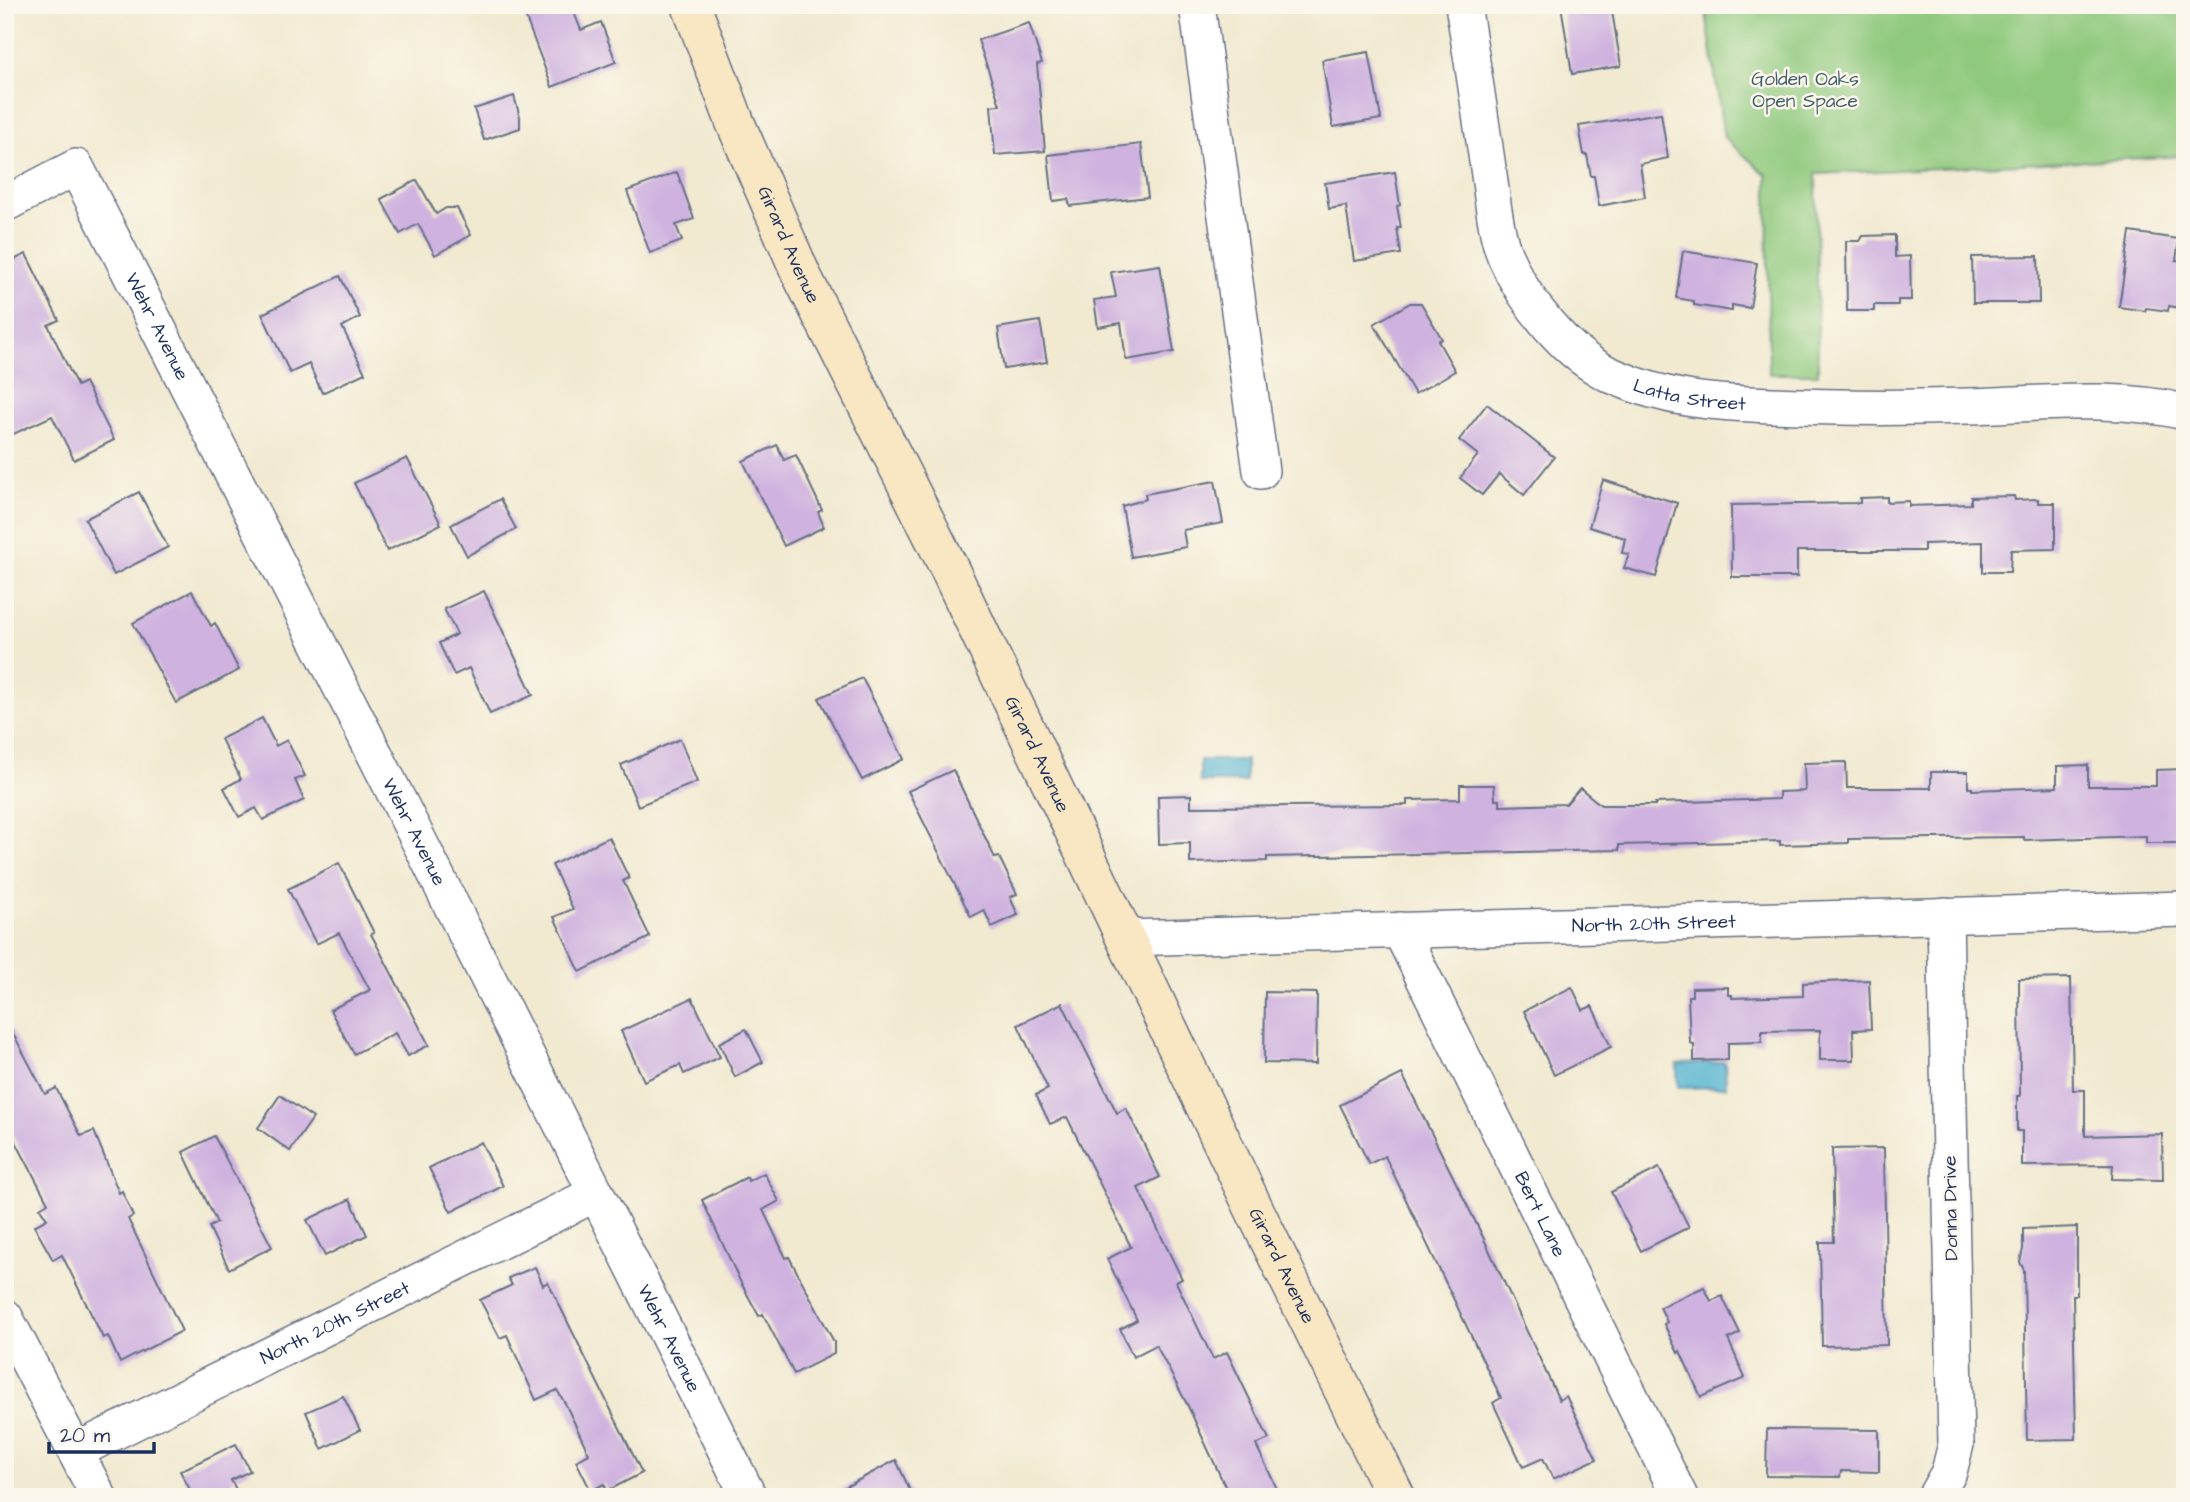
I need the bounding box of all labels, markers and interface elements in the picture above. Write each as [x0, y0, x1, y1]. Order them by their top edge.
park label: Golden Oaks Open Space [1751, 66, 1859, 115]
street label: Girard Avenue [751, 182, 827, 308]
street label: Wehr Avenue [118, 268, 196, 385]
street label: Latta Street [1630, 372, 1747, 417]
street label: Girard Avenue [998, 692, 1077, 817]
street label: Wehr Avenue [376, 773, 453, 890]
street label: North 20th Street [1571, 908, 1736, 939]
street label: Donna Drive [1937, 1155, 1965, 1261]
street label: Bert Lane [1508, 1167, 1573, 1262]
street label: Girard Avenue [1242, 1203, 1322, 1328]
street label: North 20th Street [255, 1274, 415, 1371]
street label: Wehr Avenue [631, 1280, 708, 1397]
scale bar [49, 1411, 154, 1455]
text: 20 m [60, 1421, 111, 1450]

